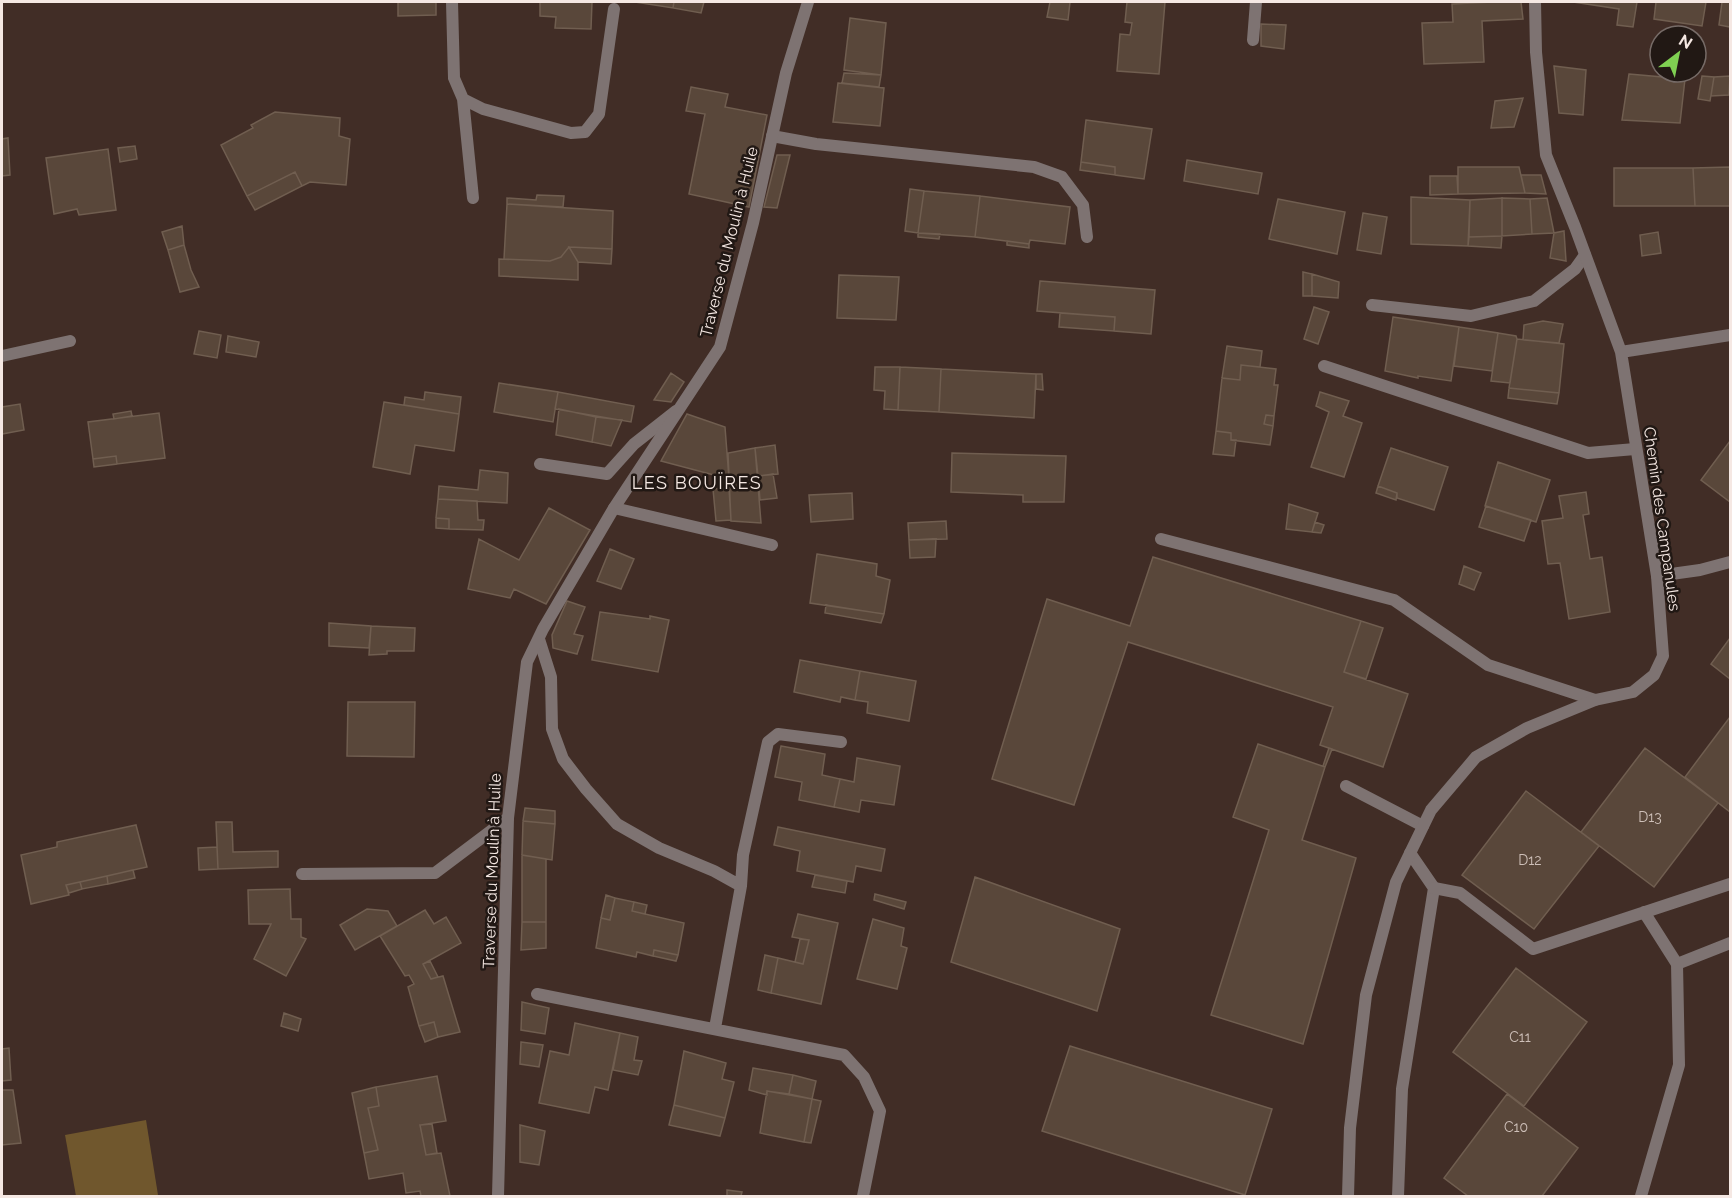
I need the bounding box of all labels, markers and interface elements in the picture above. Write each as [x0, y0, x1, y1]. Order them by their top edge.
north arrow [1648, 24, 1708, 84]
text: N [1675, 30, 1696, 53]
street label: Traverse du Moulin à Huile [696, 145, 762, 339]
street label: Chemin des Campanules [1640, 426, 1684, 613]
district label: LES BOUÏRES [632, 472, 762, 493]
street label: Traverse du Moulin à Huile [479, 773, 505, 969]
house number: D13 [1638, 809, 1662, 825]
house number: D12 [1518, 852, 1542, 868]
house number: C11 [1509, 1029, 1531, 1045]
house number: C10 [1504, 1119, 1528, 1135]

